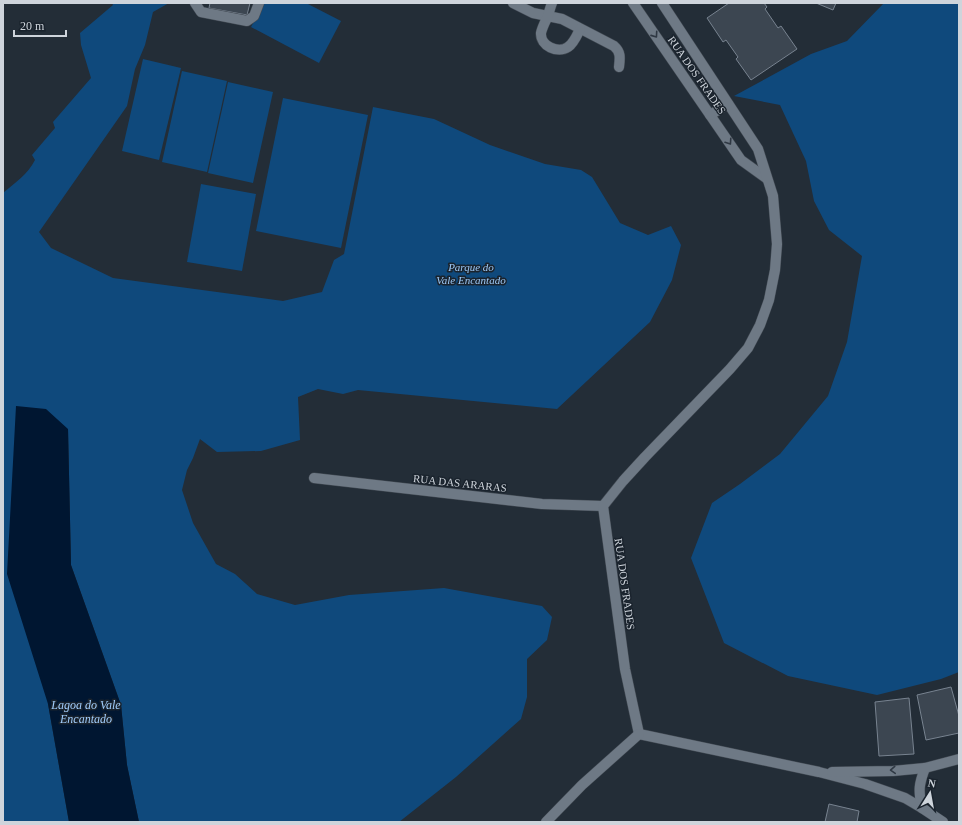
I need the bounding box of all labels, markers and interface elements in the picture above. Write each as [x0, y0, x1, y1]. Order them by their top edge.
scale bar [14, 12, 66, 38]
text: 20 m [20, 19, 45, 33]
one-way arrow [650, 31, 658, 38]
street label: RUA DOS FRADES [666, 34, 728, 116]
one-way arrow [724, 138, 732, 145]
park label: Parque do Vale Encantado [436, 261, 506, 286]
street label: RUA DAS ARARAS [413, 472, 507, 494]
street label: RUA DOS FRADES [613, 537, 637, 631]
water label: Lagoa do Vale Encantado [50, 698, 121, 726]
one-way arrow [890, 766, 896, 775]
north arrow [910, 773, 950, 813]
text: N [927, 777, 937, 790]

